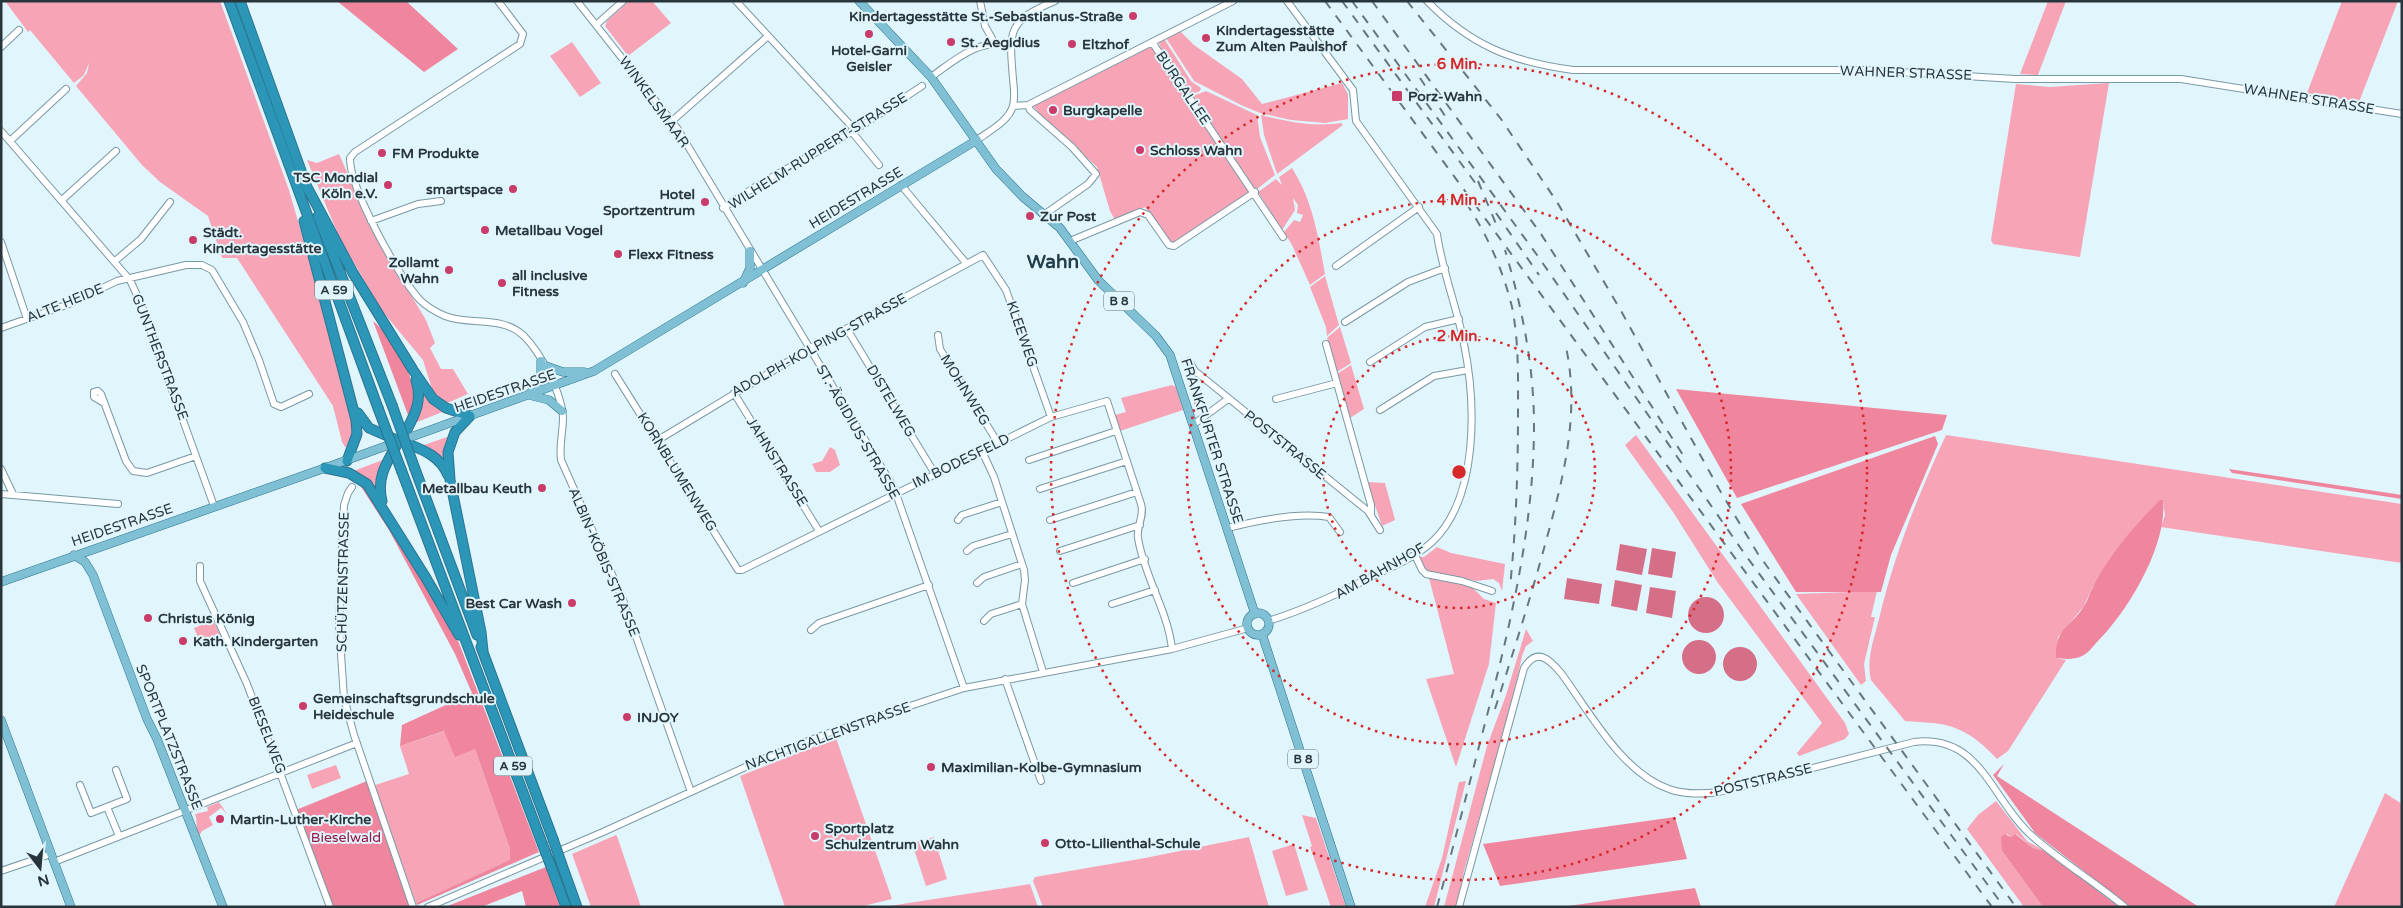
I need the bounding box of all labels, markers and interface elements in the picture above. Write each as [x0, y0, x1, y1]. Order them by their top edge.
place label: Kindertagesstätte St.-Sebastianus-Straße [849, 8, 1123, 25]
marker: Kindertagesstätte St.-Sebastianus-Straße [1127, 10, 1139, 22]
place label: Kindertagesstätte Zum Alten Paulshof [1216, 22, 1348, 55]
marker: Hotel-Garni Geisler [863, 28, 875, 40]
marker: Kindertagesstätte Zum Alten Paulshof [1200, 32, 1212, 44]
place label: St. Aegidius [961, 34, 1040, 51]
marker: St. Aegidius [945, 36, 957, 48]
place label: Eltzhof [1082, 36, 1130, 53]
marker: Eltzhof [1066, 38, 1078, 50]
place label: Hotel-Garni Geisler [831, 42, 907, 75]
street label: BURGALLEE [1152, 48, 1214, 128]
street label: WINKELSMAAR [615, 53, 693, 151]
text: 6 Min. [1437, 55, 1481, 73]
street label: WAHNER STRASSE [1840, 62, 1972, 84]
street label: WAHNER STRASSE [2242, 80, 2376, 118]
place label: Porz-Wahn [1408, 88, 1482, 105]
street label: WILHELM-RUPPERT-STRASSE [725, 89, 911, 213]
marker: Porz-Wahn [1390, 89, 1404, 103]
place label: Burgkapelle [1063, 102, 1142, 119]
marker: Burgkapelle [1047, 104, 1059, 116]
place label: Schloss Wahn [1150, 142, 1242, 159]
marker: Schloss Wahn [1134, 144, 1146, 156]
place label: FM Produkte [392, 145, 479, 162]
marker: FM Produkte [376, 147, 388, 159]
street label: HEIDESTRASSE [806, 163, 906, 233]
place label: TSC Mondial Köln e.V. [292, 169, 378, 202]
marker: TSC Mondial Köln e.V. [382, 179, 394, 191]
place label: smartspace [426, 181, 503, 198]
marker: smartspace [507, 183, 519, 195]
place label: Hotel Sportzentrum [603, 186, 695, 219]
text: 4 Min. [1437, 191, 1481, 209]
marker: Hotel Sportzentrum [699, 196, 711, 208]
place label: Zur Post [1040, 208, 1097, 225]
marker: Zur Post [1024, 210, 1036, 222]
place label: Metallbau Vogel [495, 222, 603, 239]
place label: Städt. Kindertagesstätte [203, 224, 322, 257]
marker: Metallbau Vogel [479, 224, 491, 236]
marker: Städt. Kindertagesstätte [187, 234, 199, 246]
place label: Flexx Fitness [628, 246, 714, 263]
marker: Flexx Fitness [612, 248, 624, 260]
district label: Wahn [1027, 251, 1079, 273]
place label: Zollamt Wahn [389, 254, 440, 287]
marker: Zollamt Wahn [443, 264, 455, 276]
place label: all inclusive Fitness [512, 267, 587, 300]
marker: all inclusive Fitness [496, 277, 508, 289]
street label: ALTE HEIDE [24, 280, 106, 326]
road number: A 59 [315, 280, 353, 300]
street label: ADOLPH-KOLPING-STRASSE [728, 289, 910, 401]
street label: GUNTHERSTRASSE [128, 292, 192, 423]
road number: B 8 [1104, 292, 1134, 310]
street label: KLEEWEG [1003, 299, 1041, 369]
text: 2 Min. [1437, 327, 1481, 345]
street label: MOHNWEG [937, 351, 993, 429]
street label: FRANKFURTER STRASSE [1177, 356, 1247, 526]
street label: ST.-ÄGIDIUS-STRASSE [813, 362, 903, 502]
street label: DISTELWEG [863, 362, 919, 440]
street label: HEIDESTRASSE [452, 366, 558, 416]
street label: POSTSTRASSE [1241, 407, 1330, 483]
street label: KORNBLUMENWEG [634, 409, 720, 535]
street label: JAHNSTRASSE [743, 414, 811, 510]
street label: IM BODESFELD [909, 430, 1013, 492]
centre of rings [1450, 463, 1468, 481]
place label: Metallbau Keuth [422, 480, 532, 497]
marker: Metallbau Keuth [536, 482, 548, 494]
street label: ALBIN-KÖBIS-STRASSE [565, 485, 643, 639]
street label: HEIDESTRASSE [69, 500, 175, 550]
street label: SCHÜTZENSTRASSE [333, 512, 353, 652]
street label: AM BAHNHOF [1332, 539, 1428, 603]
place label: Best Car Wash [465, 595, 562, 612]
marker: Best Car Wash [566, 597, 578, 609]
place label: Christus König [158, 610, 255, 627]
marker: Christus König [142, 612, 154, 624]
place label: Kath. Kindergarten [193, 633, 318, 650]
marker: Kath. Kindergarten [177, 635, 189, 647]
street label: SPORTPLATZSTRASSE [132, 662, 206, 812]
place label: Gemeinschaftsgrundschule Heideschule [313, 690, 495, 723]
street label: BIESELWEG [245, 694, 289, 776]
street label: NACHTIGALLENSTRASSE [743, 698, 913, 774]
marker: Gemeinschaftsgrundschule Heideschule [297, 700, 309, 712]
place label: INJOY [637, 709, 679, 726]
marker: INJOY [621, 711, 633, 723]
road number: B 8 [1288, 750, 1318, 769]
road number: A 59 [494, 756, 532, 776]
place label: Maximilian-Kolbe-Gymnasium [941, 759, 1142, 776]
street label: POSTSTRASSE [1712, 760, 1814, 800]
marker: Maximilian-Kolbe-Gymnasium [925, 761, 937, 773]
place label: Martin-Luther-Kirche [230, 811, 371, 828]
marker: Martin-Luther-Kirche [214, 813, 226, 825]
place label: Sportplatz Schulzentrum Wahn [825, 820, 959, 853]
park label: Bieselwald [311, 829, 381, 846]
marker: Sportplatz Schulzentrum Wahn [809, 830, 821, 842]
place label: Otto-Lilienthal-Schule [1055, 835, 1200, 852]
marker: Otto-Lilienthal-Schule [1039, 837, 1051, 849]
north arrow [15, 843, 65, 893]
text: N [36, 870, 51, 890]

